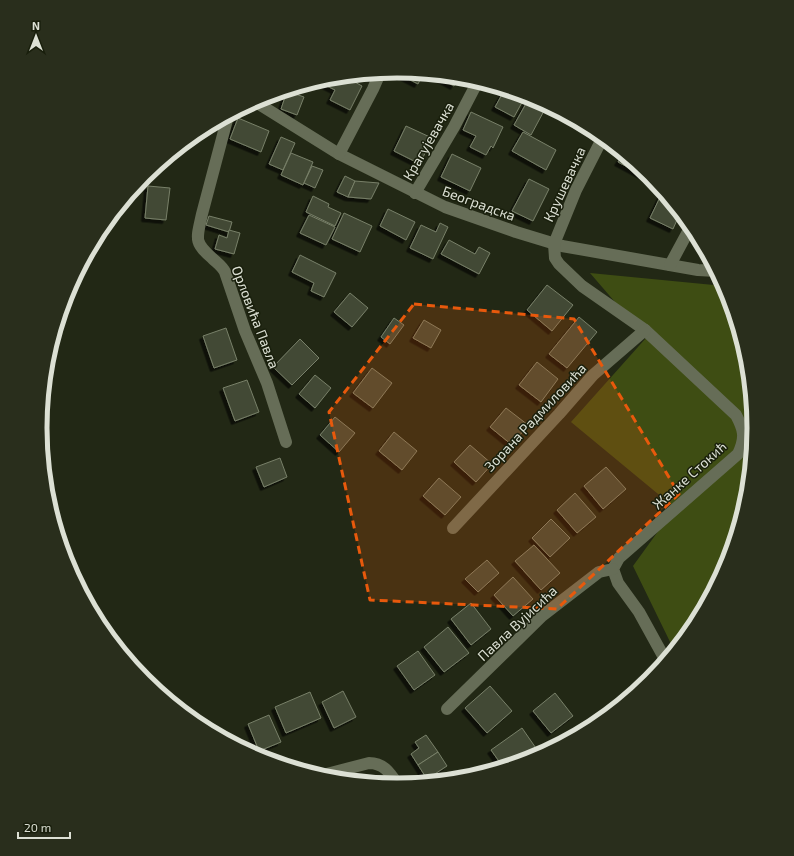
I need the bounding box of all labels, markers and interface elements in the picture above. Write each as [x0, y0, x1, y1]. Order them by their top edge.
north arrow [16, 16, 56, 56]
text: N [32, 19, 40, 32]
street label: Крагујевачка [399, 99, 457, 183]
street label: Крушевачка [539, 144, 589, 224]
street label: Београдска [440, 182, 518, 224]
street label: Орловића Павла [229, 263, 283, 371]
street label: Зорана Радмиловића [481, 360, 589, 474]
street label: Жанке Стокић [649, 437, 729, 513]
street label: Павла Вујисића [474, 582, 560, 664]
scale bar [18, 814, 70, 840]
text: 20 m [24, 820, 51, 834]

